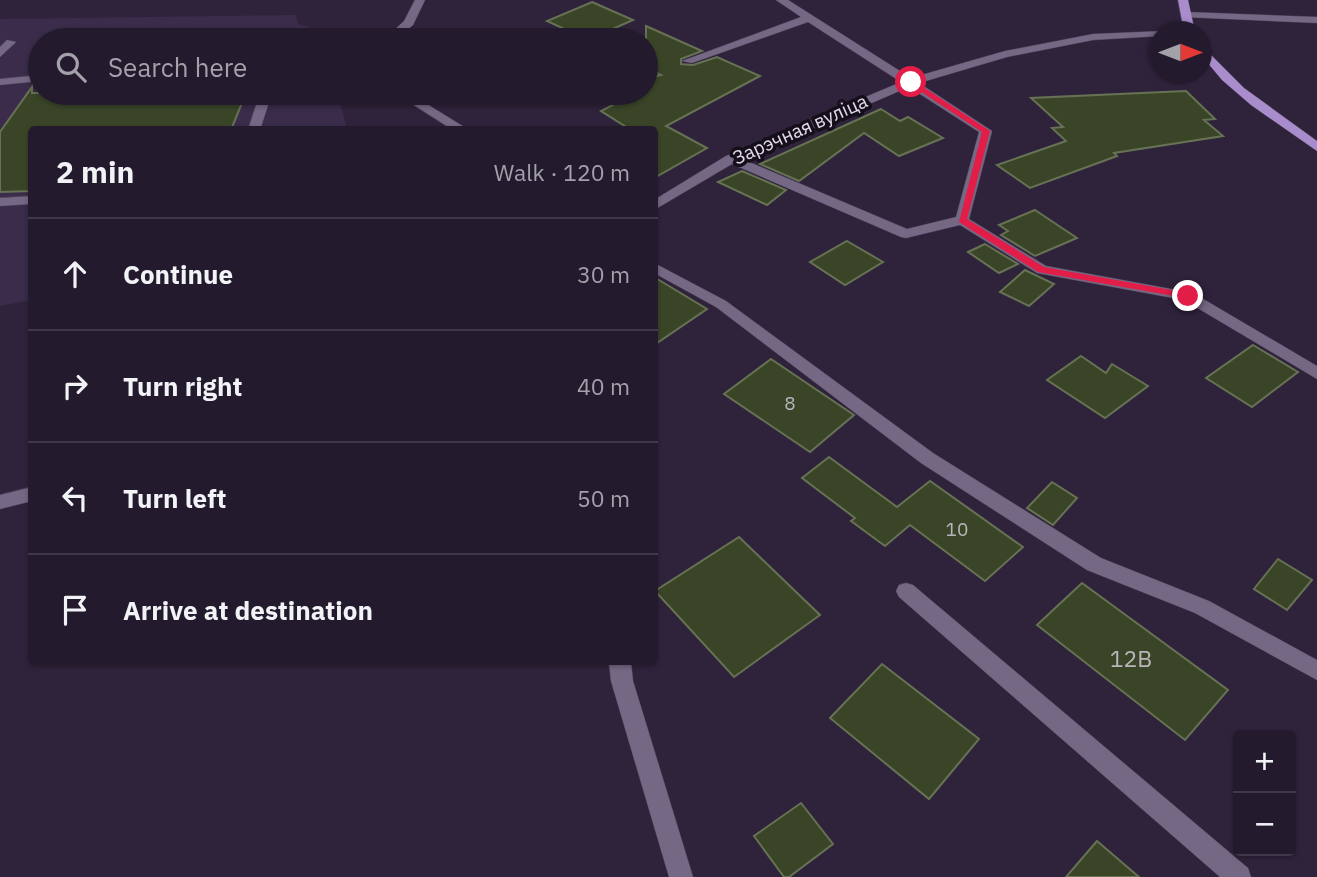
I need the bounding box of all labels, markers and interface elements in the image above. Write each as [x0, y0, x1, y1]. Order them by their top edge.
north arrow [1149, 21, 1212, 84]
search box [28, 28, 658, 105]
icon: search [52, 48, 90, 86]
text: Search here [108, 50, 247, 84]
route start [895, 66, 926, 97]
street label: Зарэчная вуліца [729, 89, 871, 169]
text: 2 min [56, 152, 134, 191]
text: Walk · 120 m [494, 157, 630, 187]
icon: ahead [56, 255, 94, 293]
text: Continue [123, 257, 233, 291]
text: 30 m [577, 259, 630, 289]
route end [1172, 280, 1203, 311]
icon: right [56, 367, 94, 405]
text: Turn right [123, 369, 242, 403]
text: 40 m [577, 371, 630, 401]
house number: 8 [784, 391, 796, 415]
icon: left [56, 479, 94, 517]
text: Turn left [123, 481, 226, 515]
text: 50 m [577, 483, 630, 513]
house number: 10 [946, 517, 968, 541]
icon: arrive [56, 591, 94, 629]
text: Arrive at destination [123, 593, 373, 627]
house number: 12В [1110, 643, 1152, 673]
map controls [1233, 730, 1296, 856]
button: + [1233, 730, 1296, 793]
button: − [1233, 793, 1296, 856]

